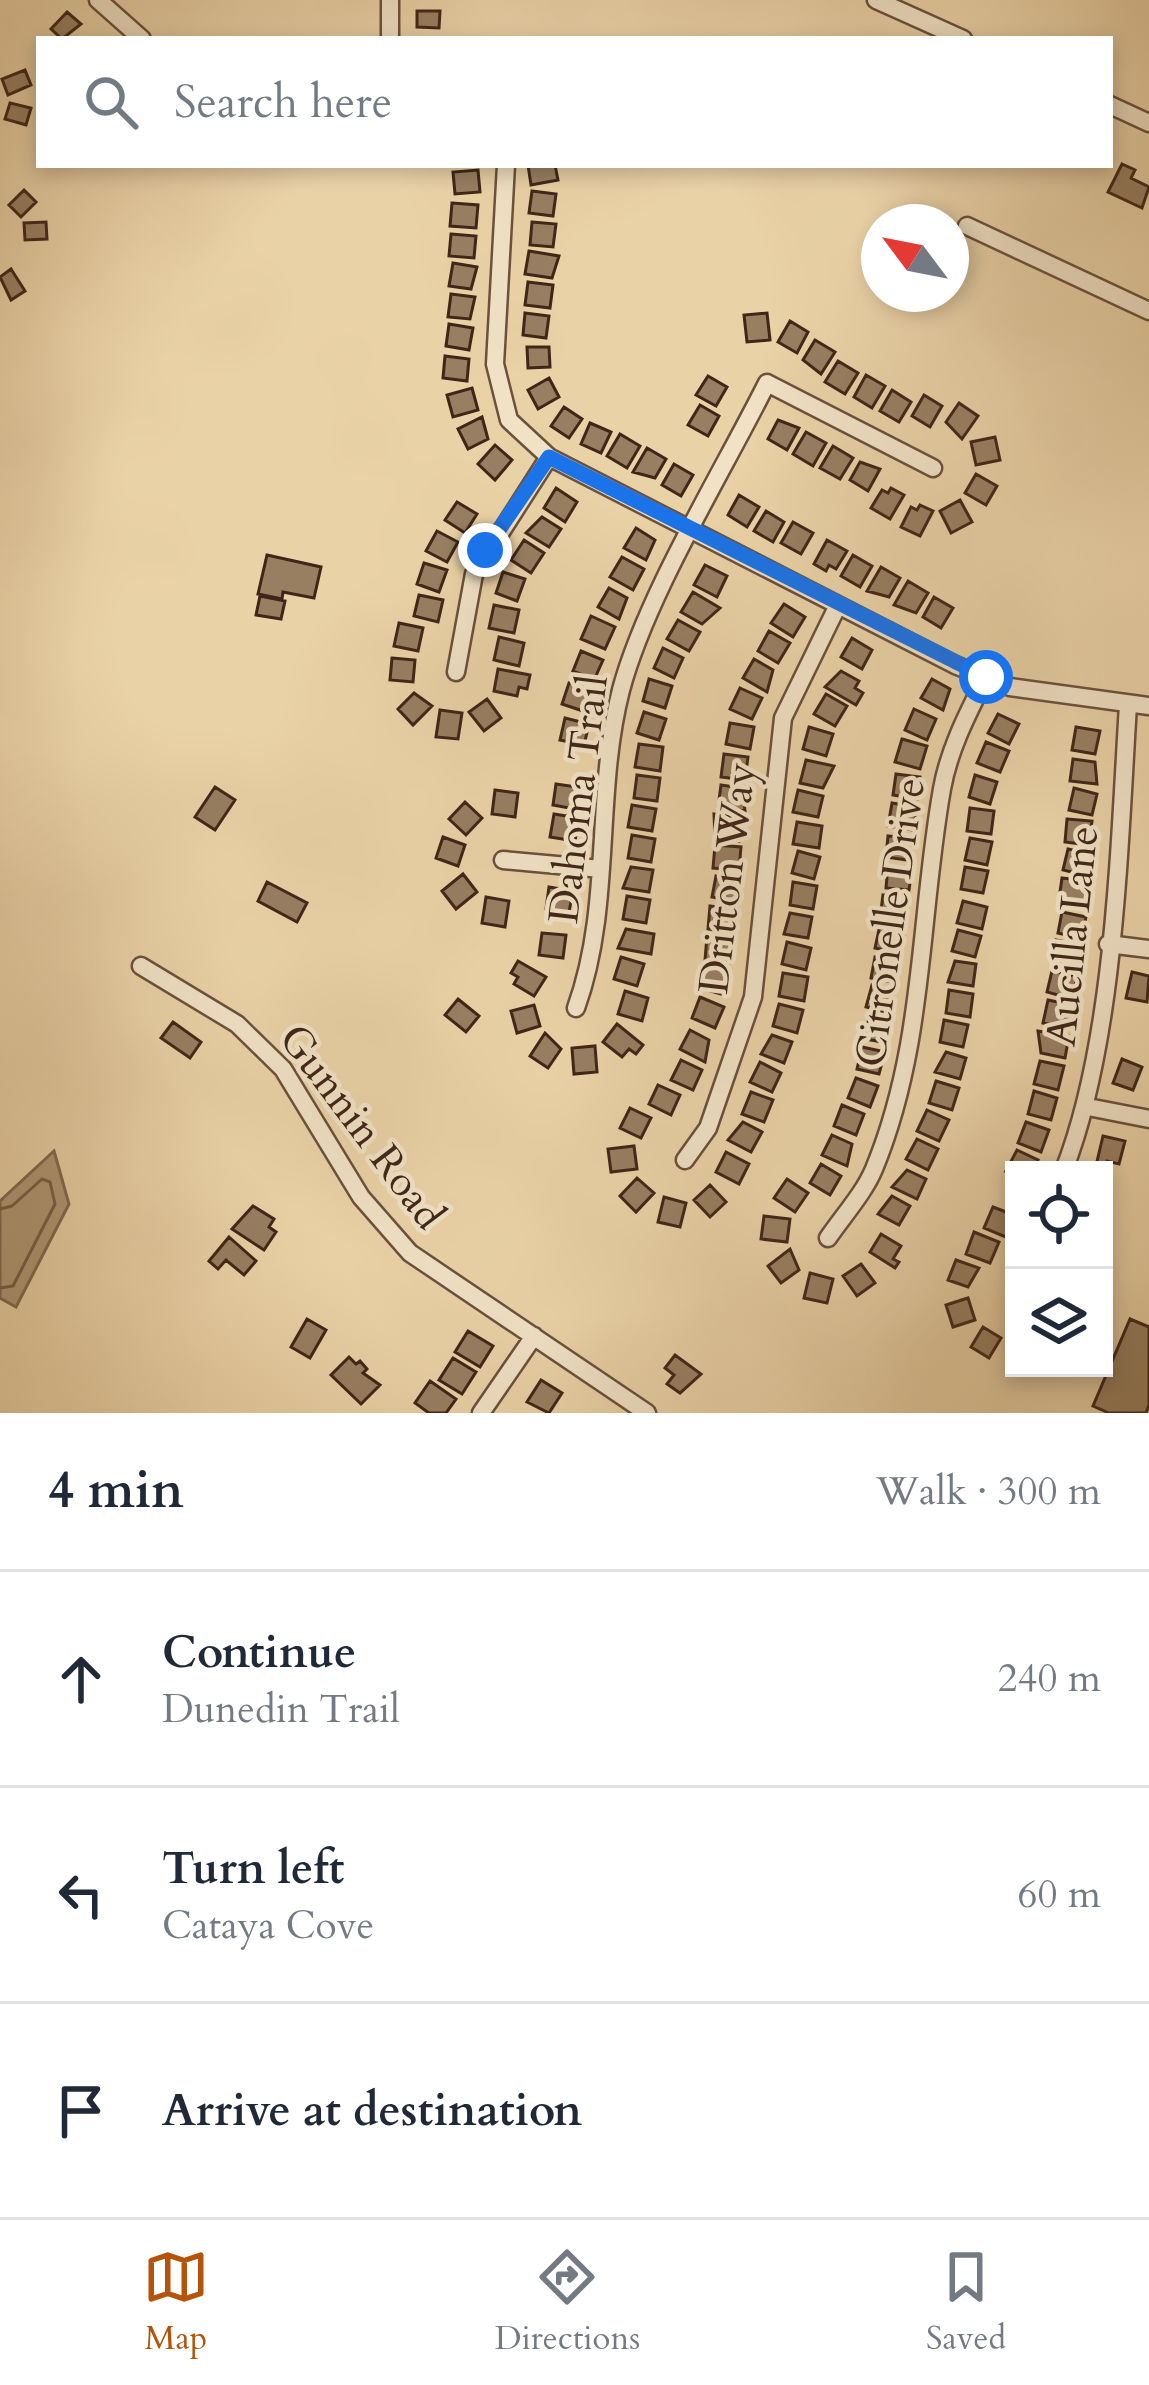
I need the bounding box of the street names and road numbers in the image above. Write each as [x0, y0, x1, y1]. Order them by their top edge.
street label: Dahoma Trail [535, 672, 622, 927]
street label: Dritton Way [685, 759, 770, 997]
street label: Citronelle Drive [842, 774, 939, 1070]
street label: Aucilla Lane [1033, 823, 1112, 1049]
street label: Gunnin Road [266, 1013, 458, 1241]

